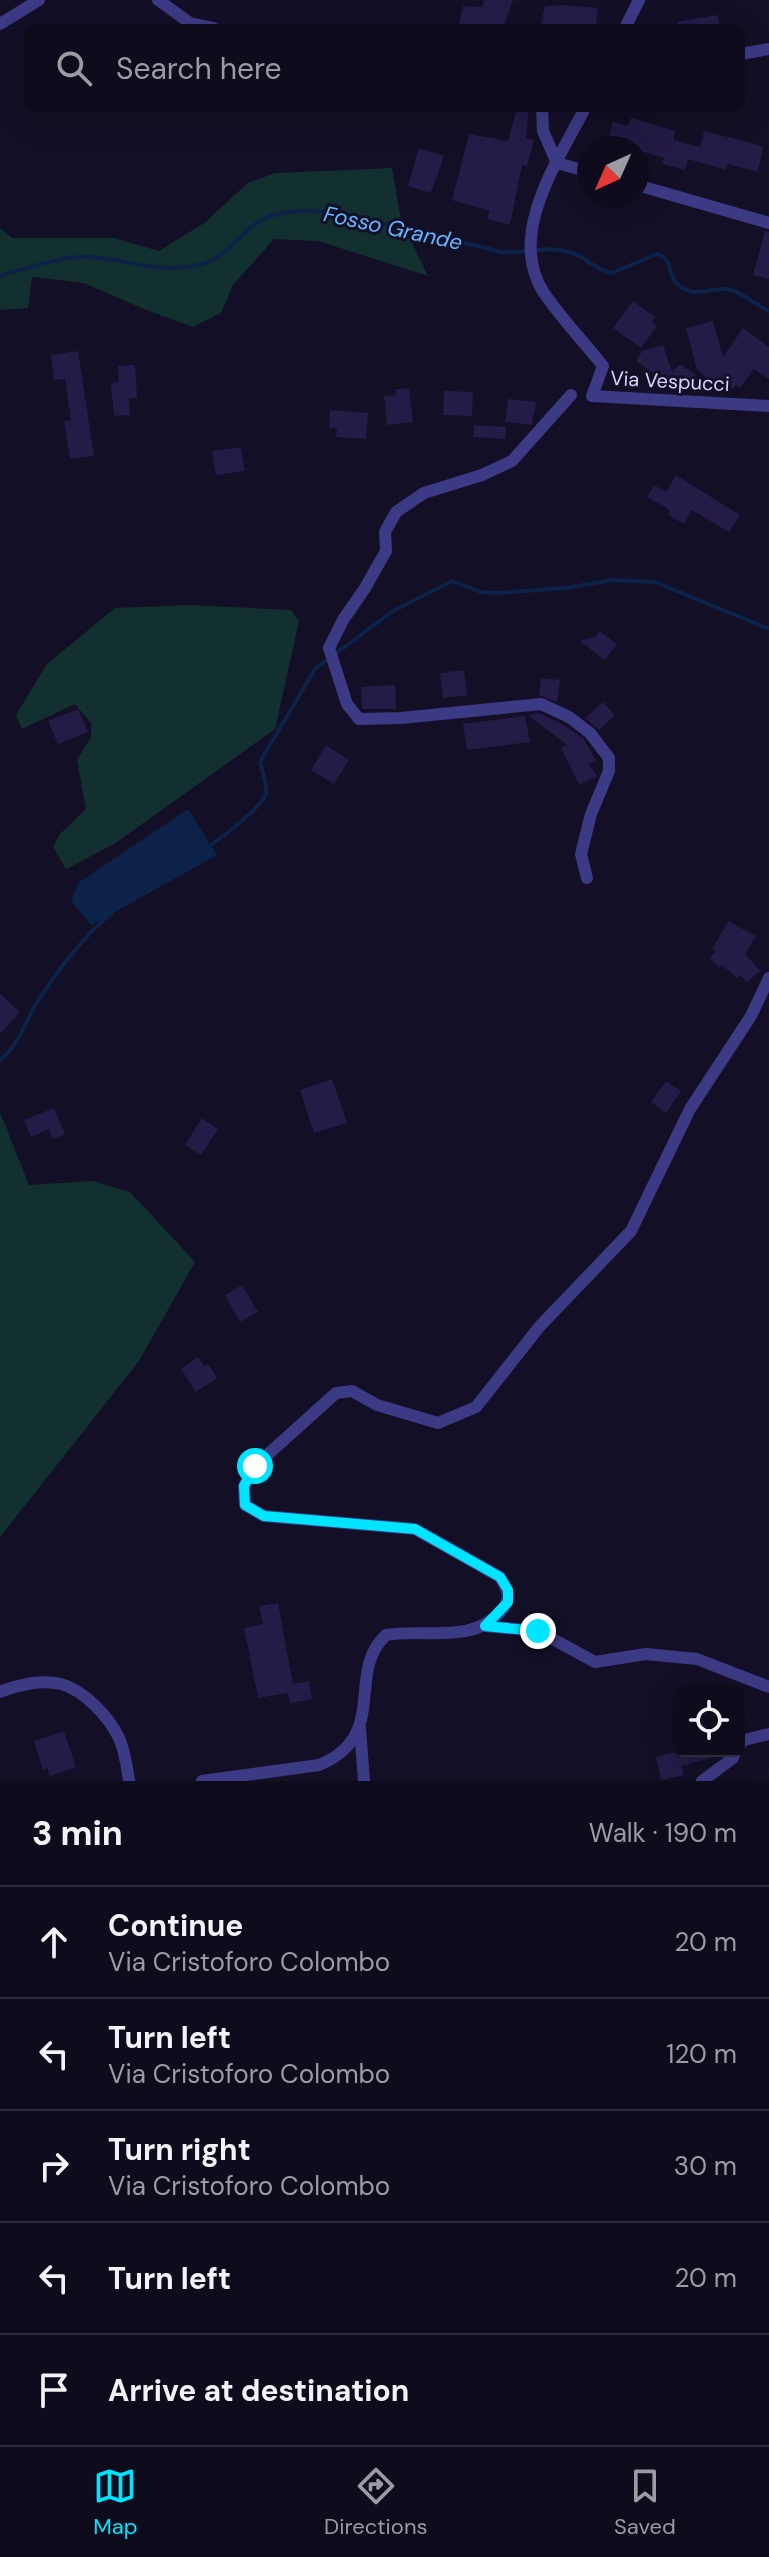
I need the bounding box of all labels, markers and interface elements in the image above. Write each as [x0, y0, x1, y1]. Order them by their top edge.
search box [24, 24, 745, 112]
icon: search [52, 46, 96, 90]
text: Search here [116, 49, 282, 88]
north arrow [577, 136, 649, 208]
water label: Fosso Grande [321, 199, 465, 257]
street label: Via Vespucci [610, 365, 730, 397]
route start [237, 1448, 273, 1484]
route end [520, 1613, 556, 1649]
map controls [673, 1685, 745, 1757]
button: locate [673, 1685, 745, 1757]
text: 3 min [32, 1811, 123, 1856]
text: Walk · 190 m [589, 1816, 737, 1850]
text: Continue [108, 1906, 243, 1945]
icon: ahead [32, 1920, 76, 1964]
text: 20 m [674, 1925, 737, 1959]
text: Via Cristoforo Colombo [108, 1945, 390, 1979]
text: Turn left [108, 2018, 231, 2057]
icon: left [32, 2032, 76, 2076]
text: 120 m [666, 2037, 737, 2071]
text: Via Cristoforo Colombo [108, 2057, 390, 2091]
text: Turn right [108, 2130, 251, 2169]
icon: right [32, 2144, 76, 2188]
text: 30 m [674, 2149, 737, 2183]
text: Via Cristoforo Colombo [108, 2169, 390, 2203]
icon: left [32, 2256, 76, 2300]
text: Turn left [108, 2259, 231, 2298]
text: 20 m [674, 2261, 737, 2295]
icon: arrive [32, 2368, 76, 2412]
text: Arrive at destination [108, 2371, 409, 2410]
tab: Map [93, 2464, 138, 2541]
tab: Directions [324, 2464, 428, 2541]
tab: Saved [614, 2464, 676, 2541]

